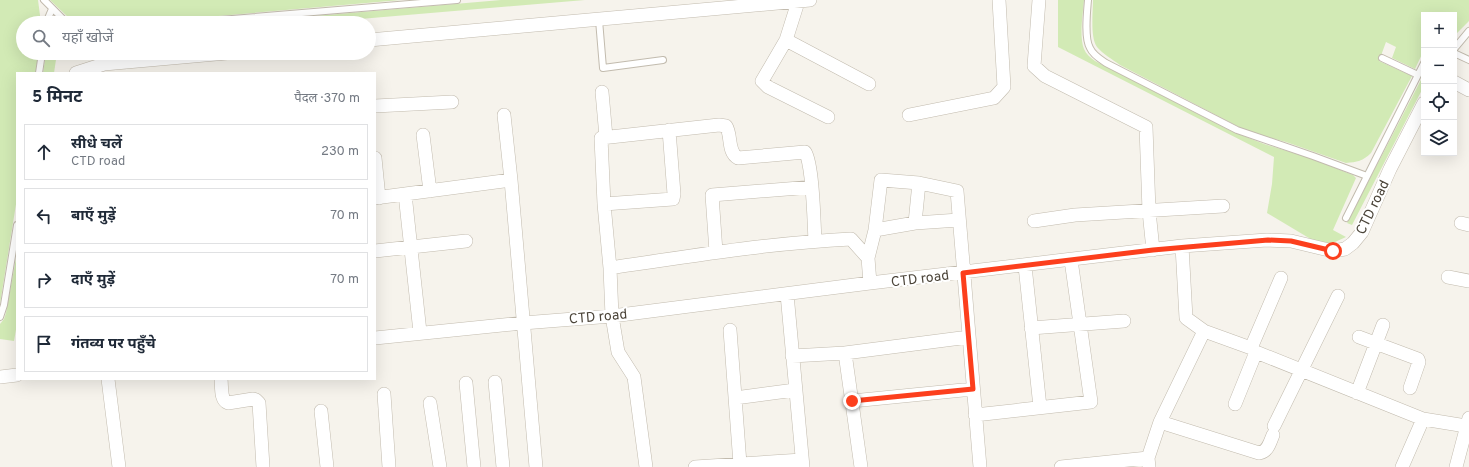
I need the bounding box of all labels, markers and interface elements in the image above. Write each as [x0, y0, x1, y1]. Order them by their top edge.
map controls [1421, 12, 1457, 156]
button: + [1421, 12, 1457, 48]
search box [16, 16, 376, 60]
icon: search [30, 27, 52, 49]
text: यहाँ खोजें [62, 29, 113, 48]
button: − [1421, 48, 1457, 84]
button: locate [1421, 84, 1457, 120]
text: 5 मिनट [32, 87, 82, 109]
text: पैदल · 370 m [294, 91, 360, 107]
button: layers [1421, 120, 1457, 156]
text: सीधे चलें [71, 135, 122, 154]
icon: ahead [33, 141, 55, 163]
text: 230 m [321, 144, 359, 160]
text: CTD road [71, 154, 125, 170]
street label: CTD road [1353, 178, 1394, 238]
icon: left [33, 205, 55, 227]
text: बाएँ मुड़ें [71, 207, 116, 226]
text: 70 m [330, 208, 359, 224]
route start [1324, 242, 1342, 260]
street label: CTD road [890, 267, 950, 291]
icon: right [33, 269, 55, 291]
text: दाएँ मुड़ें [71, 271, 115, 290]
text: 70 m [330, 272, 359, 288]
street label: CTD road [568, 306, 628, 329]
icon: arrive [33, 333, 55, 355]
text: गंतव्य पर पहुँचे [71, 335, 156, 354]
route end [843, 392, 861, 410]

